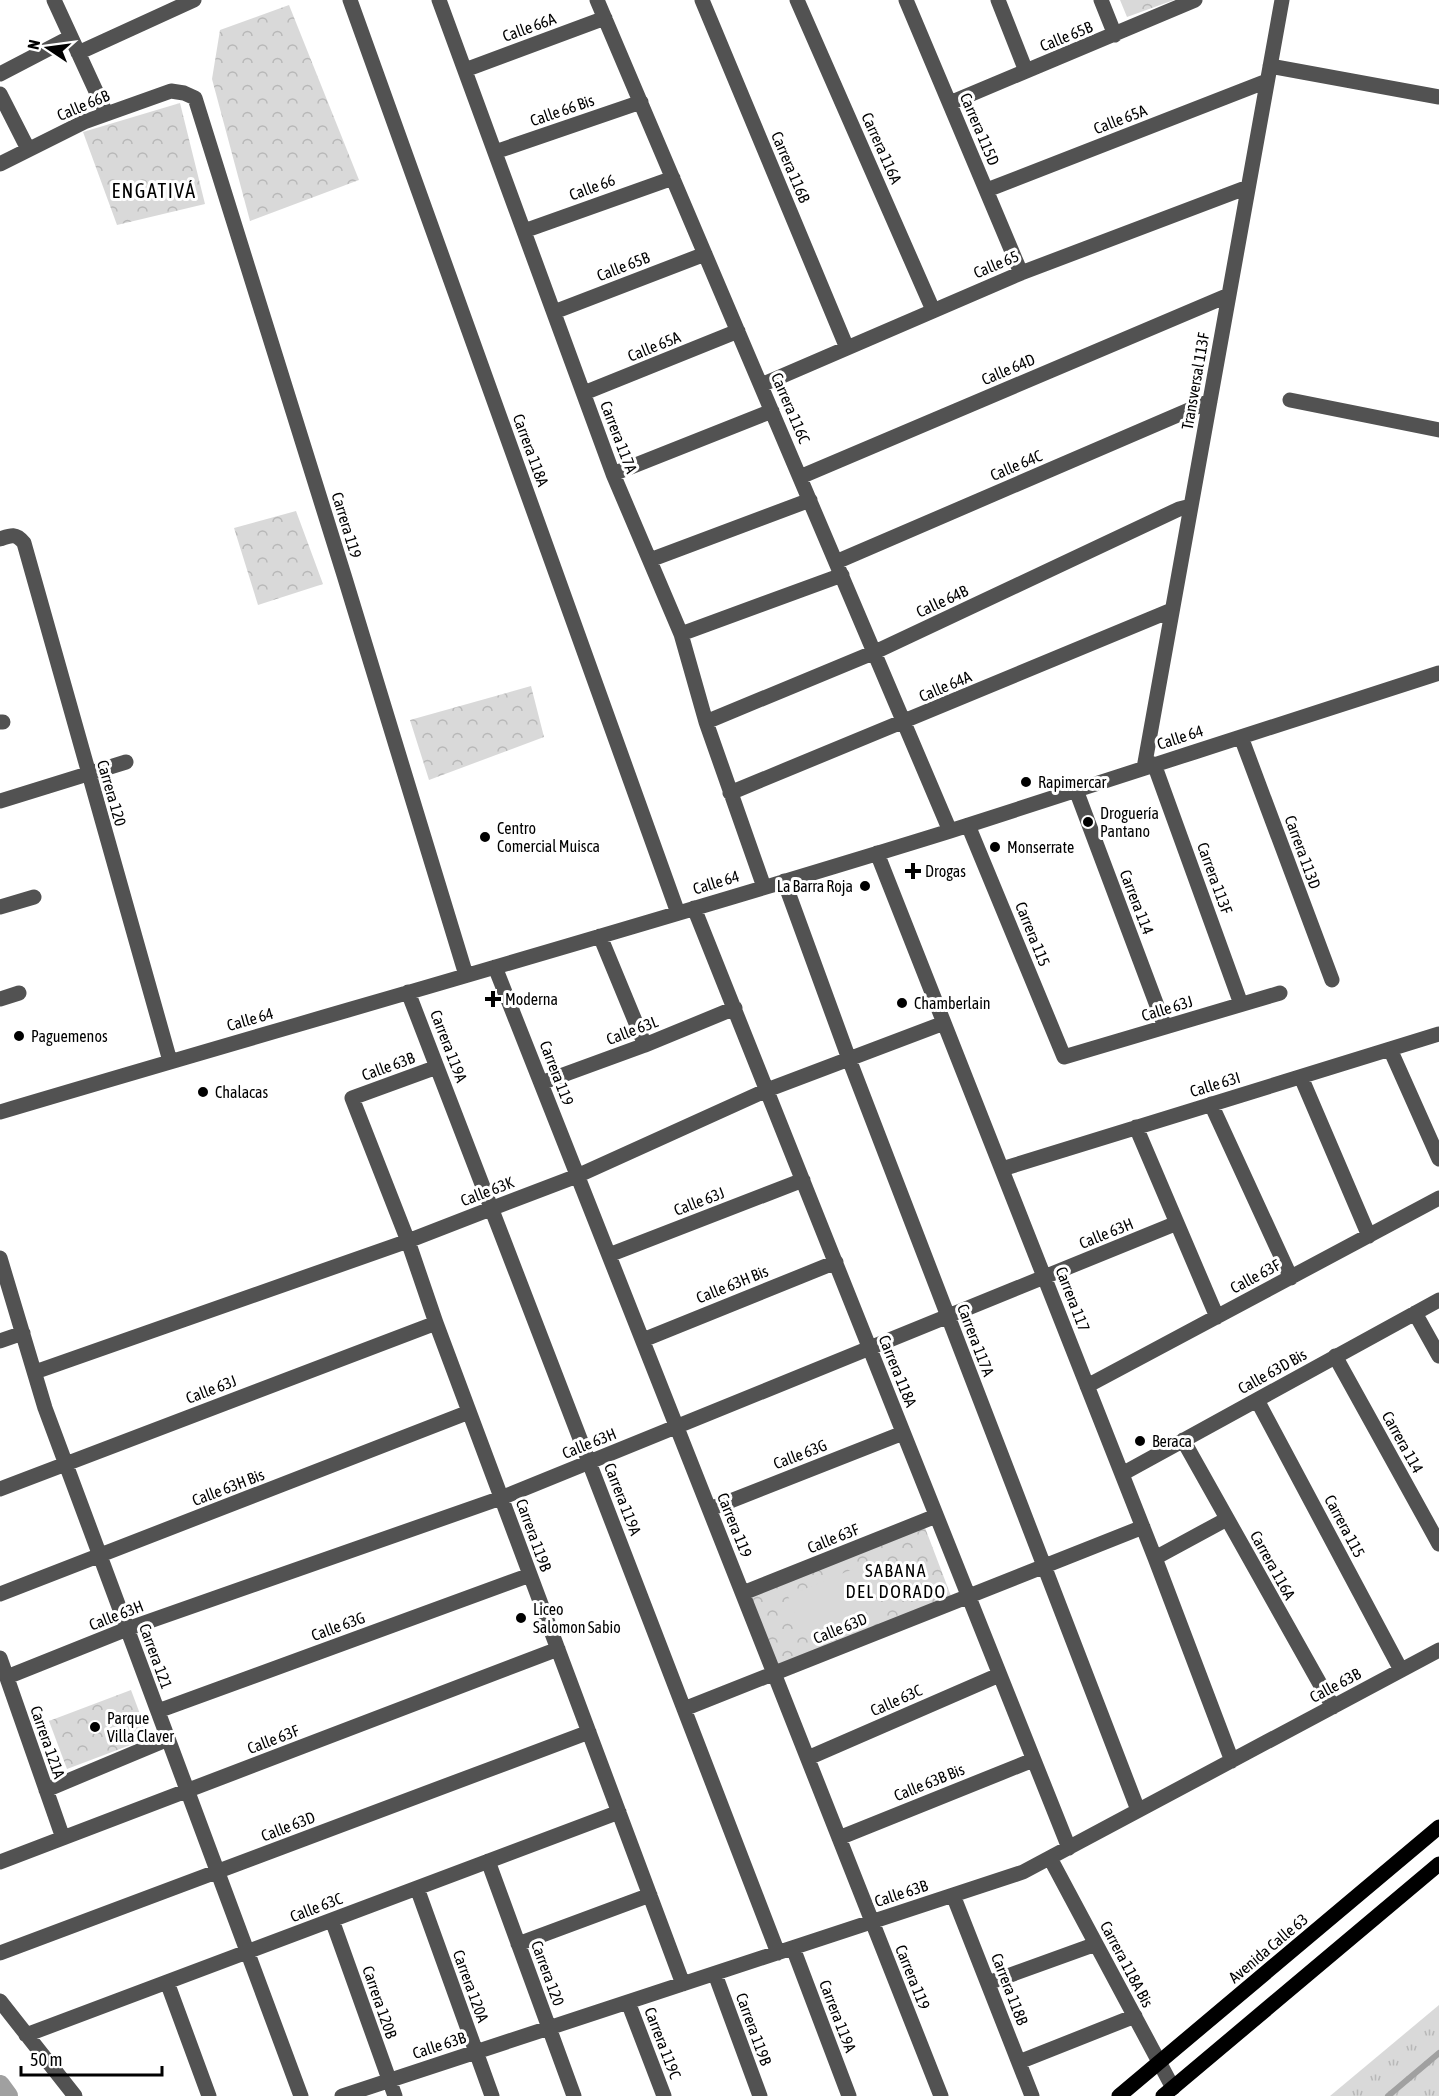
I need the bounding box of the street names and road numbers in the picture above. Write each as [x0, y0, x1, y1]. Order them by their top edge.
street label: Calle 66A [500, 9, 558, 45]
street label: Calle 65B [1037, 17, 1095, 55]
street label: Calle 66B [54, 86, 112, 124]
street label: Carrera 115D [957, 90, 1003, 168]
street label: Calle 66 Bis [528, 91, 597, 129]
street label: Calle 65A [1091, 101, 1149, 137]
street label: Carrera 116A [858, 110, 906, 186]
street label: Carrera 116B [768, 129, 814, 206]
street label: Calle 66 [567, 170, 617, 204]
street label: Calle 65 [971, 246, 1021, 282]
street label: Calle 65B [594, 248, 652, 284]
street label: Calle 65A [625, 327, 683, 365]
street label: Transversal 113F [1178, 331, 1212, 431]
street label: Calle 64D [979, 350, 1038, 388]
street label: Carrera 116C [768, 370, 814, 446]
street label: Carrera 117A [597, 398, 641, 476]
street label: Carrera 118A [510, 411, 552, 489]
street label: Calle 64C [987, 446, 1045, 484]
street label: Carrera 119 [328, 490, 366, 560]
street label: Calle 64B [913, 581, 971, 621]
street label: Calle 64A [916, 667, 974, 705]
street label: Calle 64 [1155, 721, 1205, 753]
street label: Carrera 120 [94, 758, 130, 828]
street label: Carrera 113D [1281, 813, 1325, 891]
street label: Carrera 113F [1194, 840, 1236, 917]
street label: Calle 64 [691, 866, 741, 898]
street label: Carrera 114 [1116, 867, 1158, 937]
street label: Carrera 115 [1012, 899, 1054, 969]
street label: Calle 63J [1139, 992, 1195, 1024]
street label: Calle 64 [225, 1004, 275, 1034]
street label: Carrera 119A [427, 1007, 471, 1085]
street label: Calle 63L [604, 1012, 661, 1048]
street label: Carrera 119 [536, 1038, 578, 1108]
street label: Calle 63B [359, 1048, 417, 1084]
street label: Calle 63I [1188, 1068, 1242, 1100]
street label: Calle 63K [458, 1173, 516, 1209]
street label: Calle 63J [671, 1183, 727, 1219]
street label: Calle 63H [1076, 1214, 1136, 1252]
street label: Calle 63F [1227, 1255, 1284, 1297]
street label: Calle 63H Bis [693, 1261, 771, 1307]
street label: Carrera 117 [1052, 1264, 1094, 1334]
street label: Carrera 117A [954, 1301, 998, 1379]
street label: Carrera 118A [875, 1332, 921, 1410]
street label: Calle 63D Bis [1235, 1345, 1310, 1397]
street label: Calle 63J [183, 1371, 239, 1407]
street label: Carrera 114 [1379, 1408, 1427, 1476]
street label: Calle 63H [559, 1424, 619, 1462]
street label: Calle 63G [771, 1436, 829, 1472]
street label: Carrera 119A [601, 1460, 645, 1538]
street label: Calle 63H Bis [189, 1465, 267, 1509]
street label: Carrera 119 [714, 1490, 756, 1560]
street label: Carrera 115 [1321, 1492, 1369, 1560]
street label: Carrera 119B [513, 1496, 556, 1574]
street label: Calle 63F [805, 1519, 862, 1556]
street label: Carrera 116A [1247, 1527, 1299, 1603]
street label: Calle 63H [86, 1596, 146, 1634]
street label: Calle 63G [309, 1608, 367, 1644]
street label: Calle 63D [810, 1609, 870, 1647]
street label: Carrera 121 [136, 1621, 176, 1691]
street label: Calle 63B [1306, 1664, 1364, 1706]
street label: Calle 63C [867, 1681, 925, 1719]
street label: Carrera 121A [27, 1703, 69, 1781]
street label: Calle 63F [245, 1721, 302, 1757]
street label: Calle 63B Bis [891, 1760, 967, 1804]
street label: Calle 63D [258, 1807, 318, 1845]
street label: Calle 63B [872, 1876, 930, 1910]
street label: Calle 63C [287, 1889, 345, 1925]
street label: Avenida Calle 63 [1225, 1910, 1311, 1986]
street label: Carrera 118A Bis [1097, 1918, 1157, 2010]
street label: Carrera 120 [528, 1938, 568, 2008]
street label: Carrera 119 [892, 1942, 934, 2012]
street label: Carrera 120A [450, 1947, 492, 2025]
street label: Carrera 118B [988, 1951, 1032, 2028]
street label: Carrera 120B [359, 1963, 401, 2041]
street label: Carrera 119A [816, 1977, 860, 2055]
street label: Carrera 119B [733, 1990, 776, 2068]
street label: Carrera 119C [641, 2005, 685, 2081]
street label: Calle 63B [410, 2028, 468, 2062]

